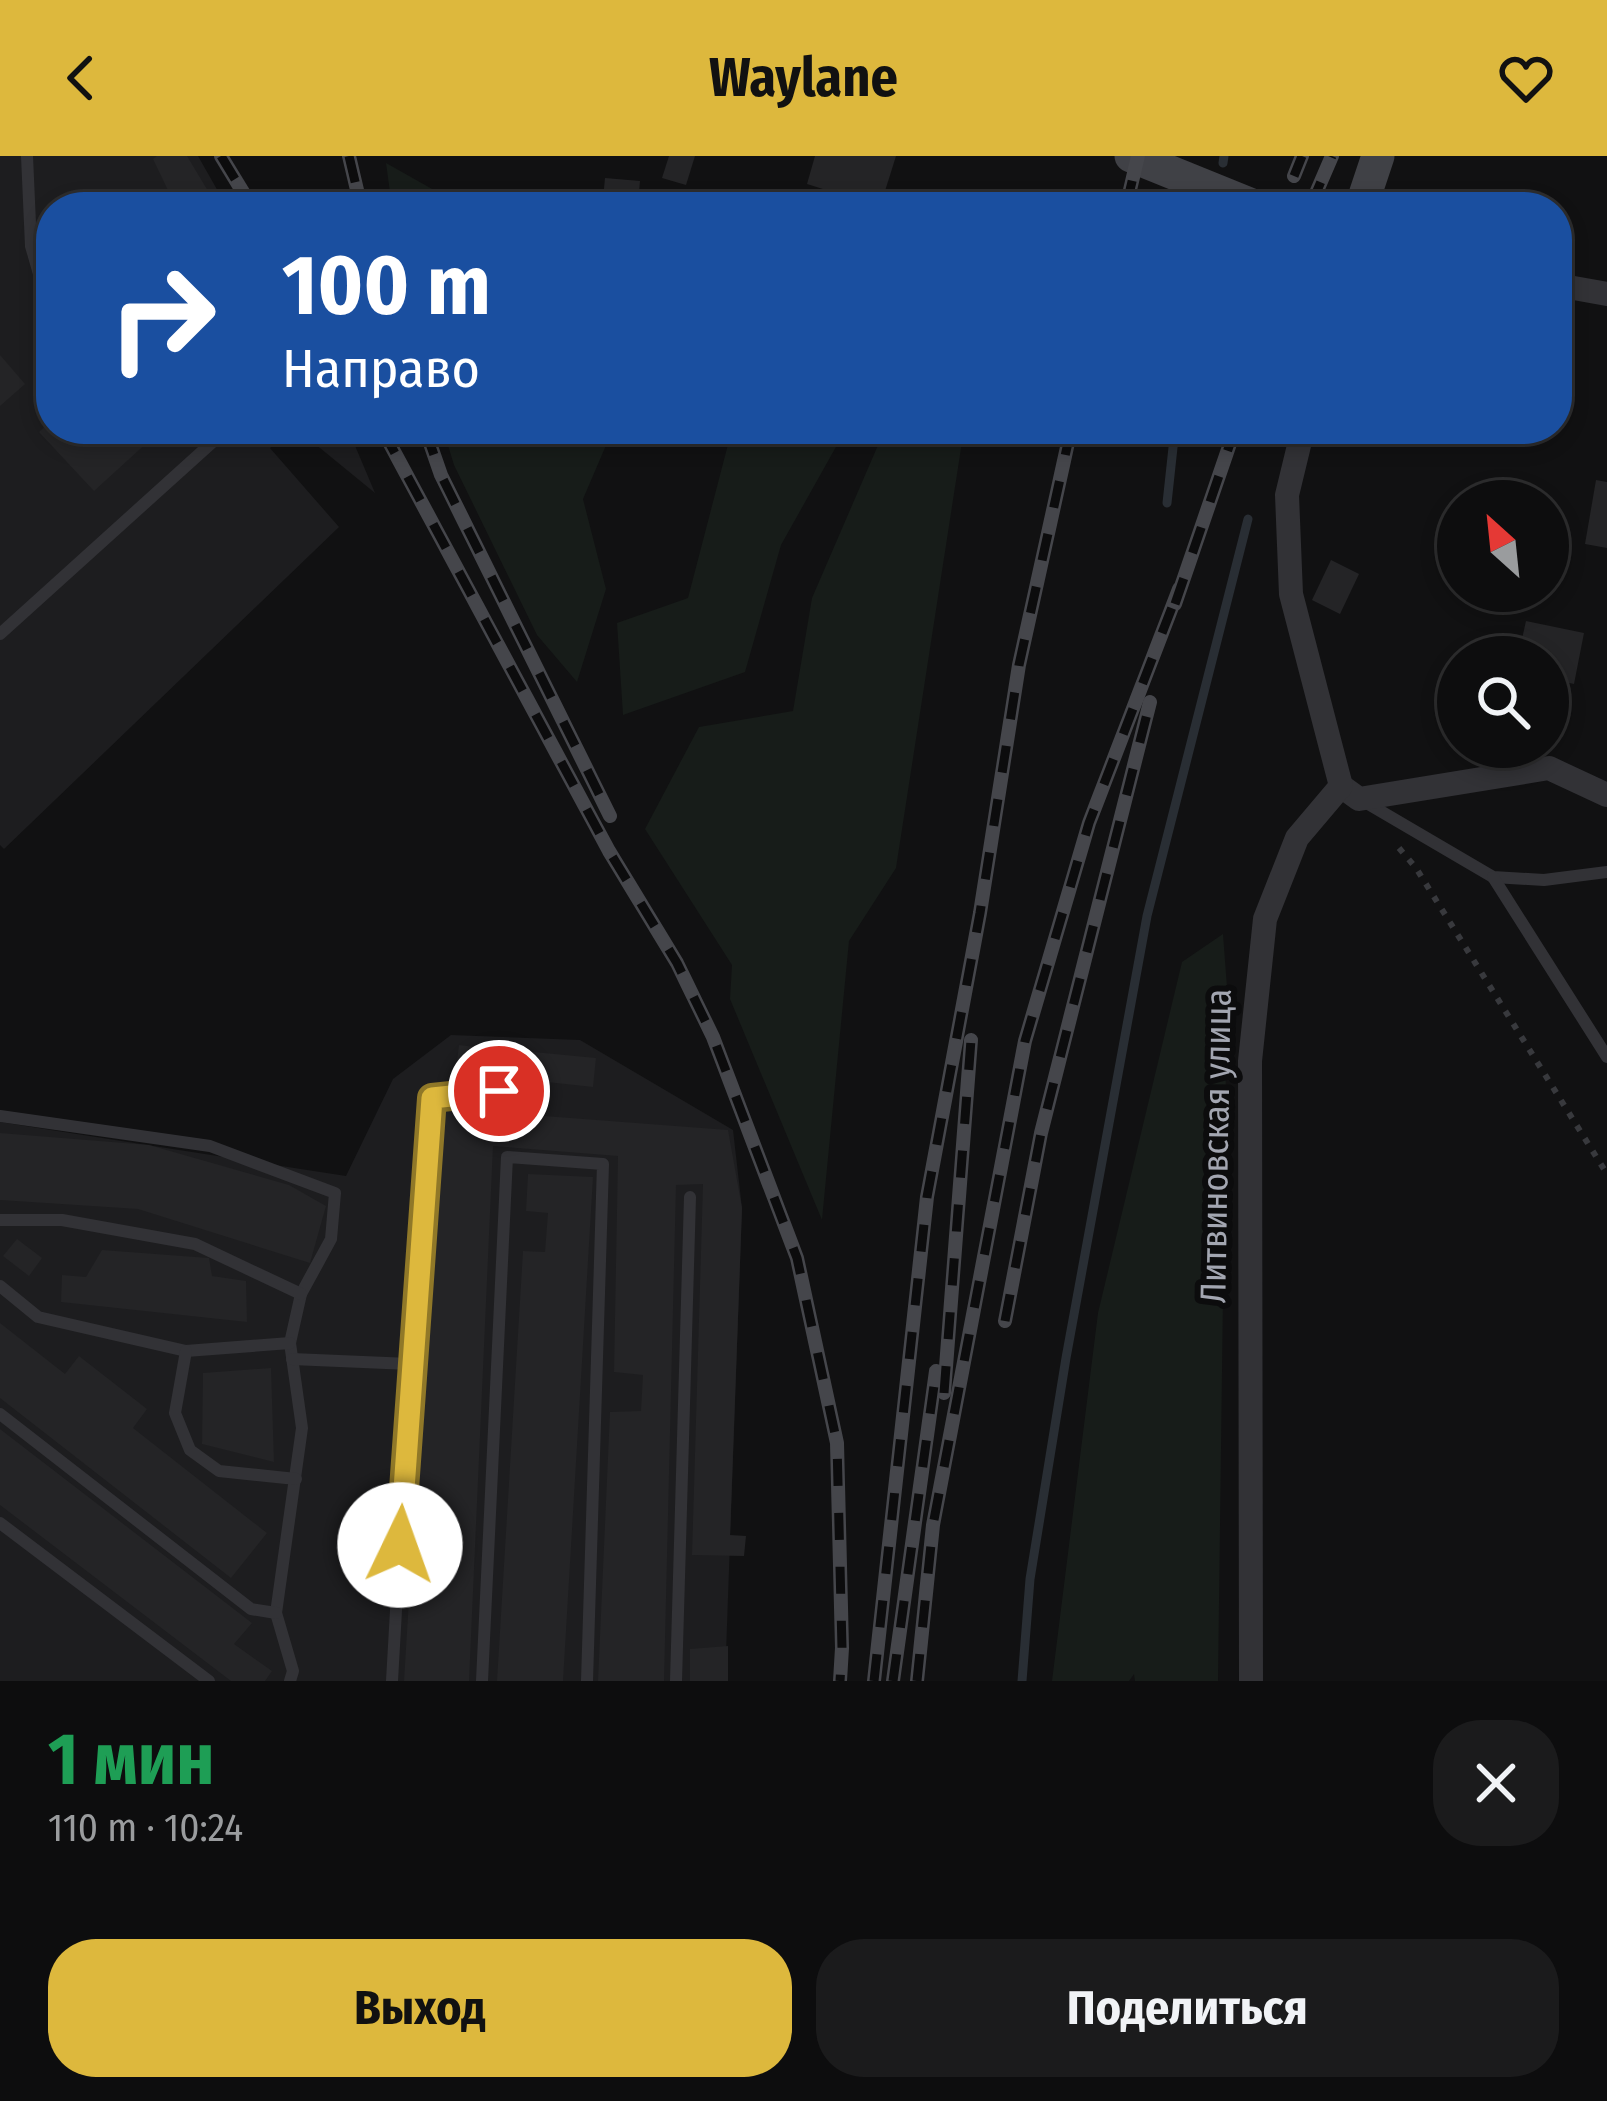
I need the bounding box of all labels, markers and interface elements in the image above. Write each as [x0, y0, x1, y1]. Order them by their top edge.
icon: back [48, 45, 114, 111]
icon: heart [1493, 45, 1559, 111]
text: Waylane [709, 46, 898, 110]
text: 100 m [282, 235, 491, 336]
icon: right [84, 240, 240, 396]
text: Направо [282, 337, 480, 401]
north arrow [1437, 480, 1569, 612]
map controls [1437, 480, 1569, 768]
button: search [1437, 636, 1569, 768]
street label: Литвиновская улица [1191, 988, 1241, 1304]
pin [448, 1040, 550, 1142]
icon: arrive [466, 1058, 532, 1124]
position arrow [337, 1482, 463, 1608]
text: 1 мин [48, 1717, 214, 1803]
button: close [1433, 1720, 1559, 1846]
text: 110 m · 10:24 [48, 1805, 243, 1851]
button: Выход [48, 1939, 792, 2077]
button: Поделиться [816, 1939, 1559, 2077]

